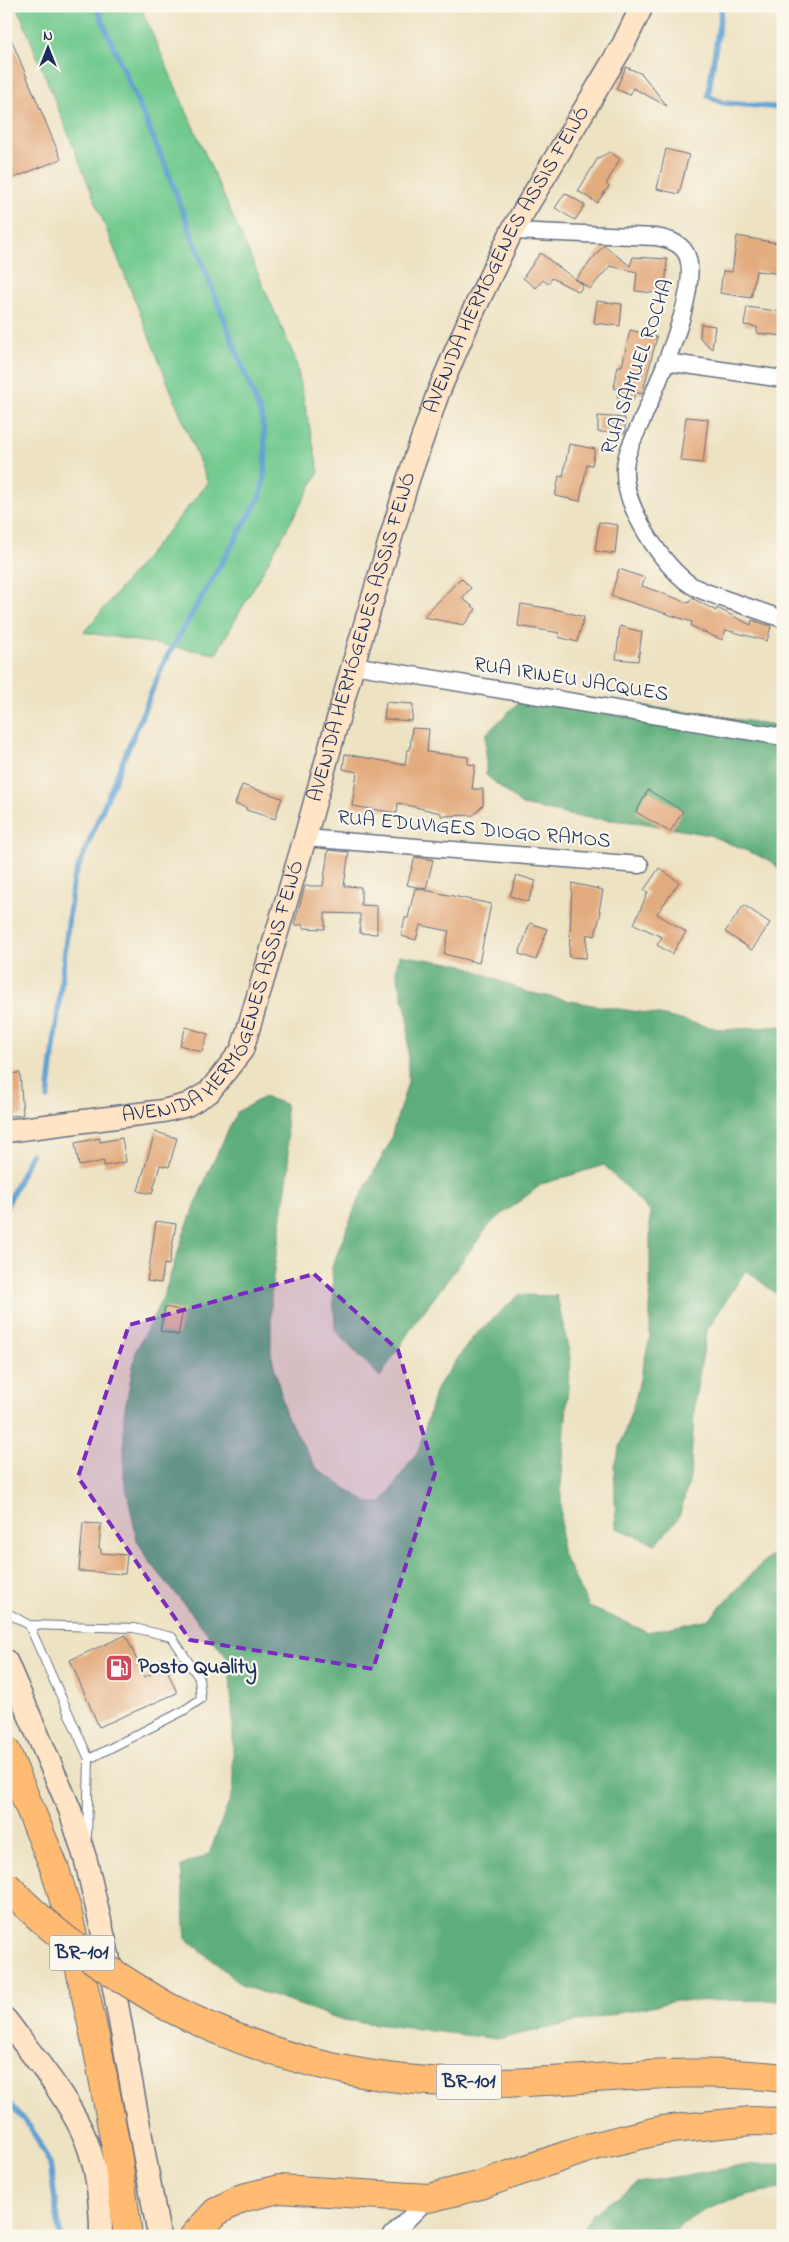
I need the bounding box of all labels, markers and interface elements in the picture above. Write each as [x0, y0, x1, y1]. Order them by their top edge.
north arrow [22, 22, 72, 72]
text: N [43, 26, 53, 47]
street label: AVENIDA HERMÓGENES ASSIS FEIJÓ [417, 100, 598, 417]
street label: RUA SAMUEL ROCHA [594, 275, 682, 459]
street label: AVENIDA HERMÓGENES ASSIS FEIJÓ [301, 468, 425, 805]
street label: RUA IRINEU JACQUES [471, 650, 671, 710]
street label: RUA EDUVIGES DIOGO RAMOS [336, 803, 612, 857]
street label: AVENIDA HERMÓGENES ASSIS FEIJÓ [120, 857, 312, 1131]
fuel station icon: Posto Quality [104, 1653, 134, 1683]
place label: Posto Quality [138, 1653, 257, 1685]
road number: BR-101 [49, 1936, 114, 1970]
road number: BR-101 [436, 2064, 502, 2100]

